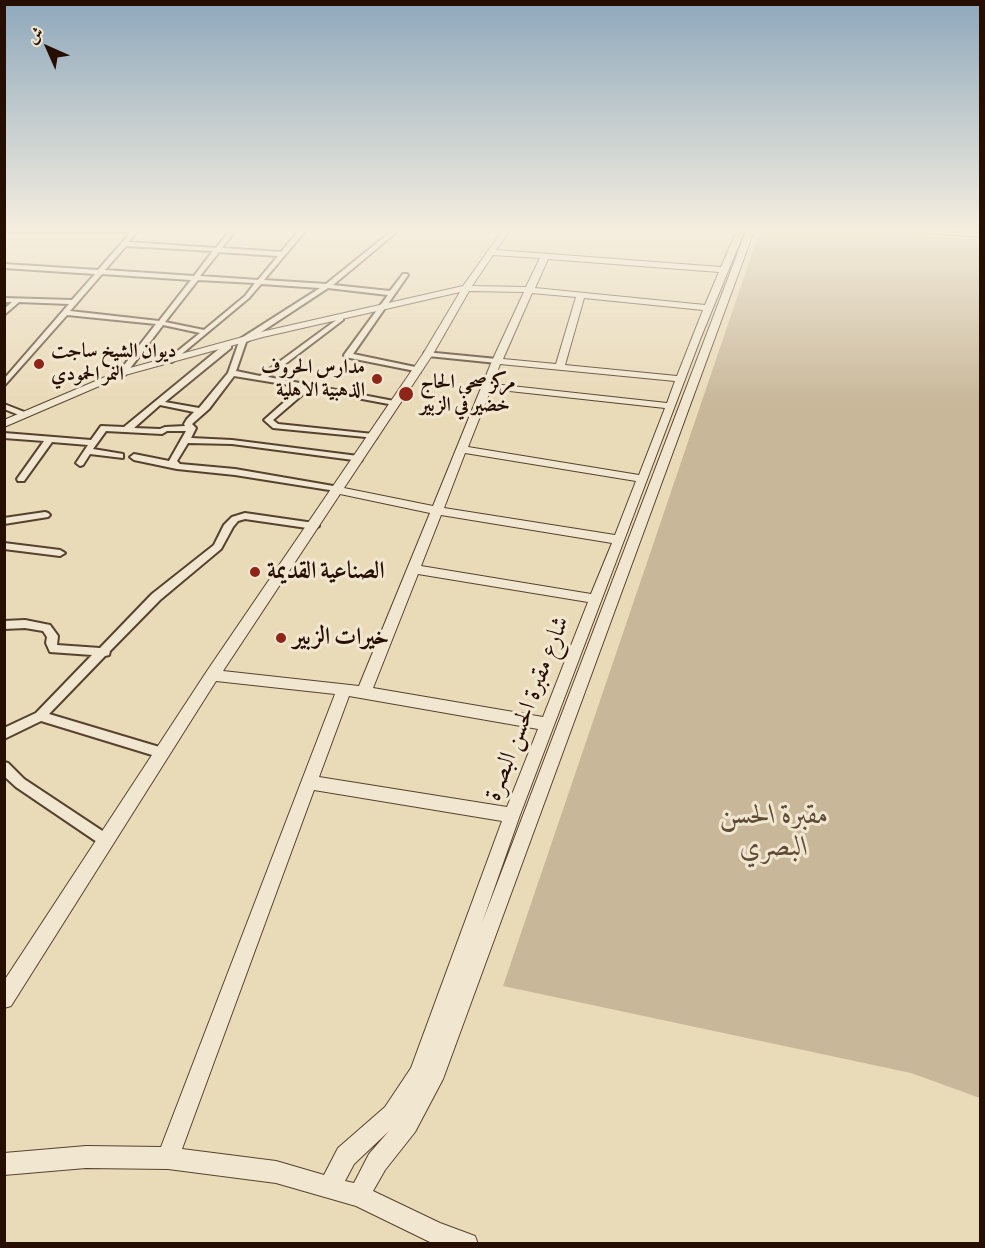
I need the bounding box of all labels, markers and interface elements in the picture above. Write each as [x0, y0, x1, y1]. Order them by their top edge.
north arrow [18, 18, 78, 78]
text: ش [23, 23, 48, 48]
place label: ديوان الشيخ ساجت النمر الحمودي [51, 340, 176, 387]
place label: مدارس الحروف الذهبية الاهلية [261, 356, 365, 403]
marker: ديوان الشيخ ساجت النمر الحمودي [32, 357, 46, 371]
place label: مركز صحي الحاج خضير في الزبير [420, 371, 516, 418]
marker: مدارس الحروف الذهبية الاهلية [370, 372, 384, 386]
marker: مركز صحي الحاج خضير في الزبير [397, 385, 415, 403]
place label: الصناعية القديمة [267, 558, 385, 586]
marker: الصناعية القديمة [248, 565, 262, 579]
street label: شارع مقبرة الحسن البصرة [480, 613, 576, 805]
place label: خيرات الزبير [293, 624, 389, 652]
marker: خيرات الزبير [274, 631, 288, 645]
park label: مقبرة الحسن البصري [719, 799, 829, 865]

